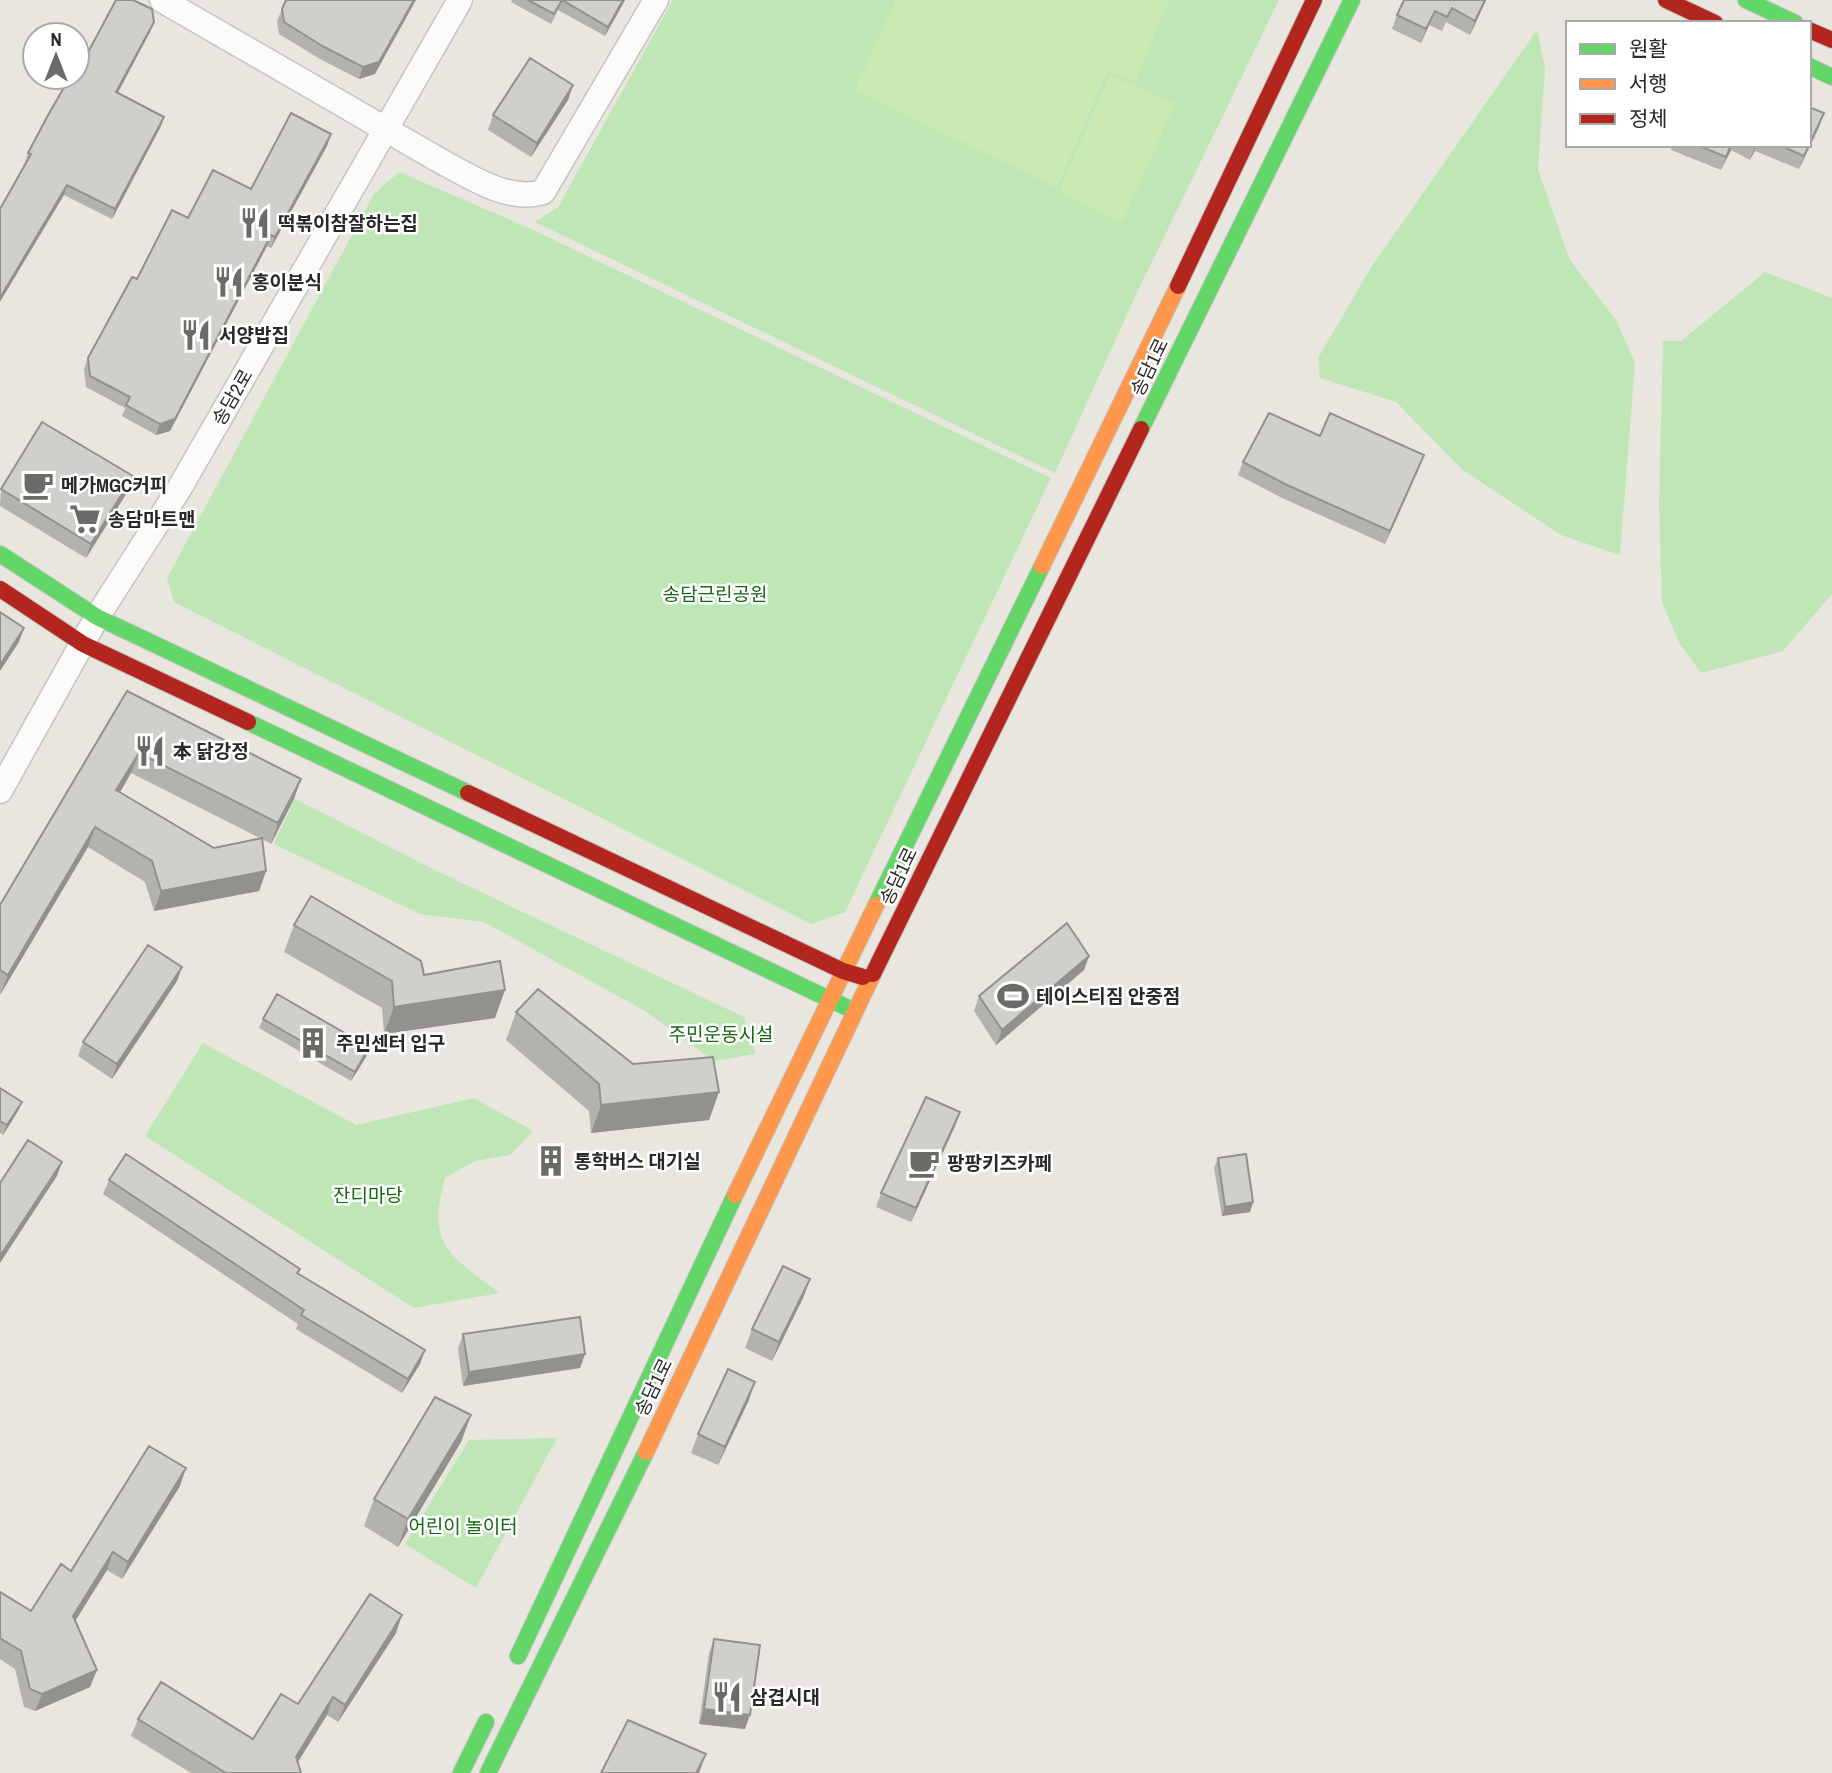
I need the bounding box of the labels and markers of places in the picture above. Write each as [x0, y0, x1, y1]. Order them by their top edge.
restaurant icon: 떡볶이참잘하는집 [238, 206, 272, 240]
place label: 떡볶이참잘하는집 [278, 210, 418, 236]
restaurant icon: 홍이분식 [212, 265, 246, 299]
place label: 홍이분식 [252, 269, 322, 295]
restaurant icon: 서양밥집 [179, 318, 213, 352]
place label: 서양밥집 [219, 322, 289, 348]
cafe icon: 메가MGC커피 [21, 468, 55, 502]
place label: 메가MGC커피 [61, 472, 167, 498]
supermarket icon: 송담마트맨 [68, 502, 102, 536]
place label: 송담마트맨 [108, 506, 195, 532]
restaurant icon: 本 닭강정 [133, 734, 167, 768]
place label: 本 닭강정 [173, 738, 249, 764]
sports icon: 테이스티짐 안중점 [996, 979, 1030, 1013]
place label: 테이스티짐 안중점 [1036, 983, 1180, 1009]
building icon: 주민센터 입구 [296, 1026, 330, 1060]
place label: 주민센터 입구 [336, 1030, 445, 1056]
building icon: 통학버스 대기실 [534, 1144, 568, 1178]
cafe icon: 팡팡키즈카페 [907, 1146, 941, 1180]
place label: 통학버스 대기실 [574, 1148, 701, 1174]
place label: 팡팡키즈카페 [947, 1150, 1052, 1176]
restaurant icon: 삼겹시대 [710, 1680, 744, 1714]
place label: 삼겹시대 [750, 1684, 820, 1710]

